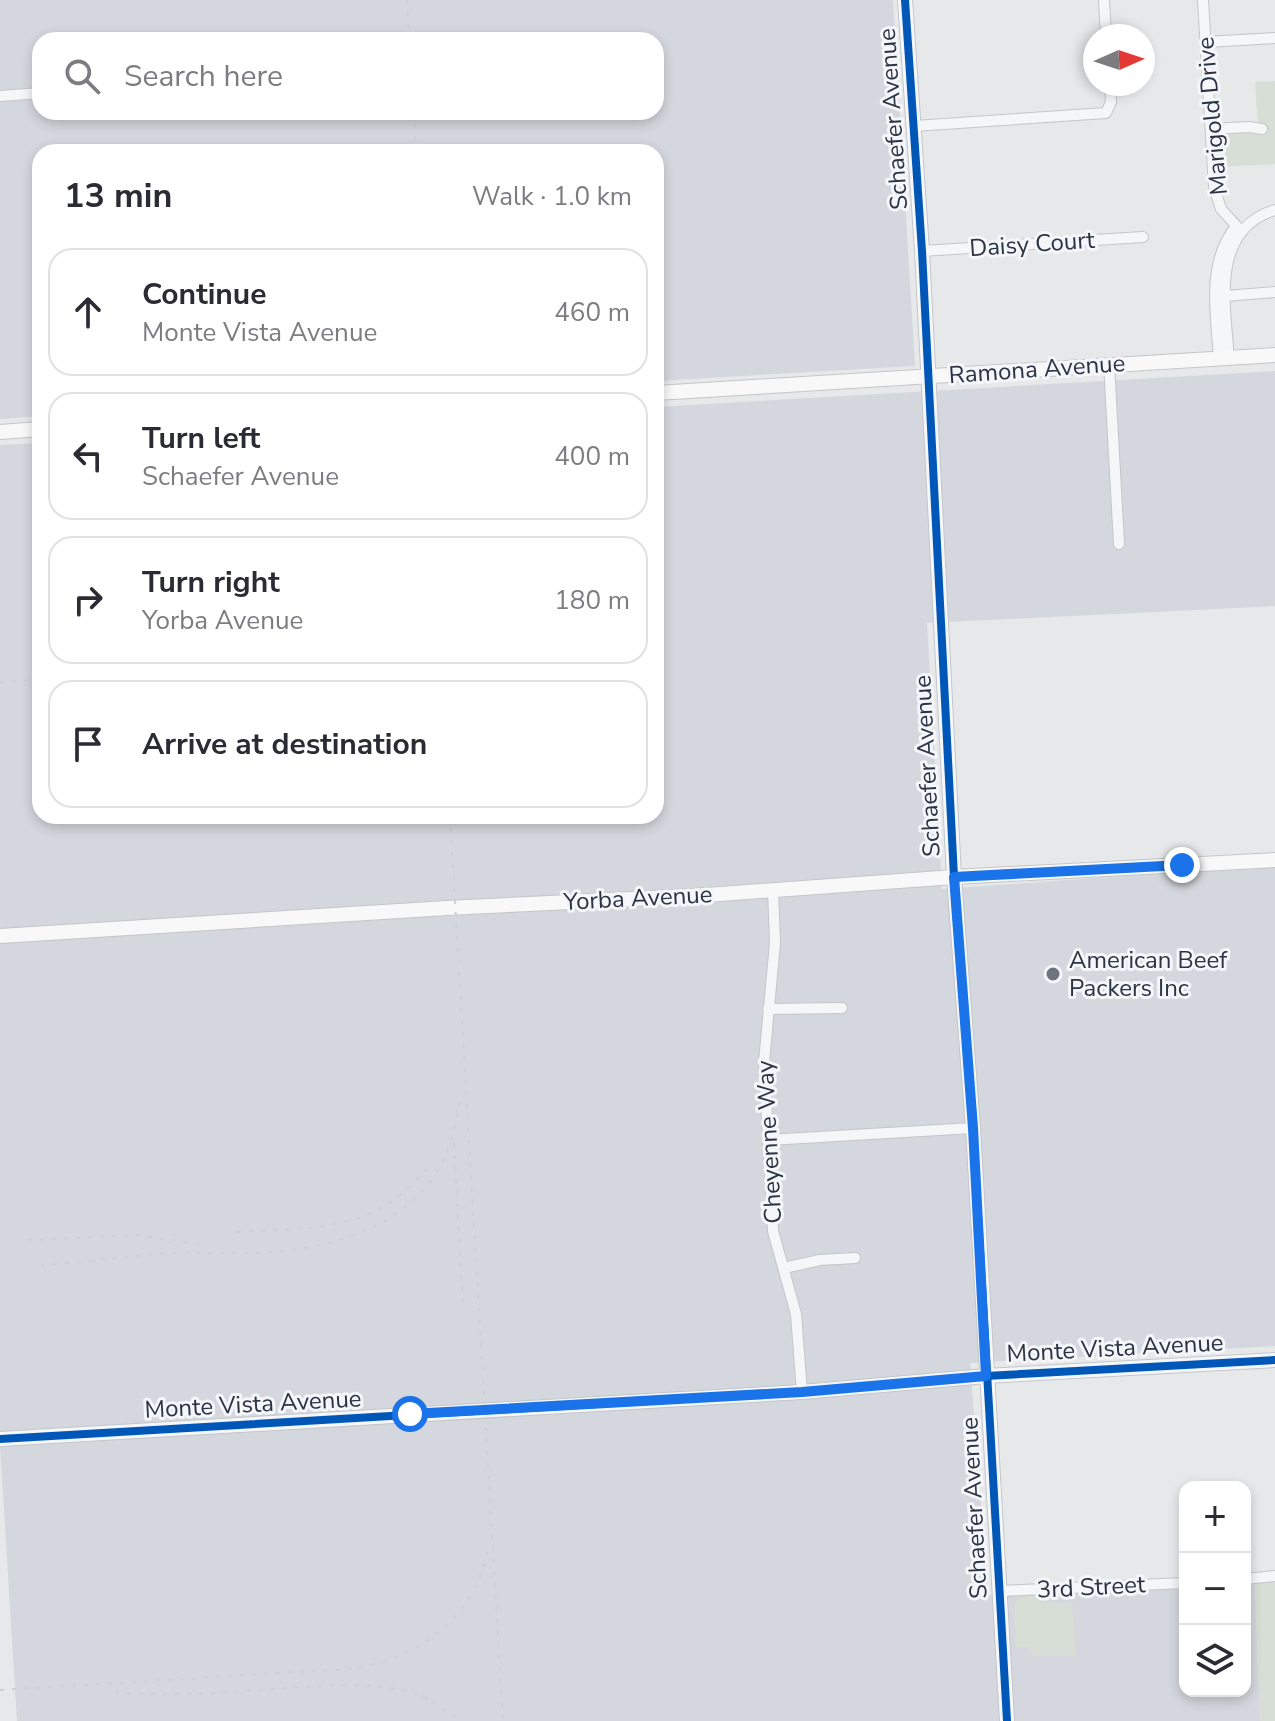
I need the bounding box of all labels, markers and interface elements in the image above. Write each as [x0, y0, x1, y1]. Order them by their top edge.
north arrow [1083, 24, 1155, 96]
street label: Schaefer Avenue [871, 27, 915, 211]
search box [32, 32, 664, 120]
street label: Marigold Drive [1189, 35, 1235, 197]
icon: search [60, 54, 104, 98]
text: Search here [124, 56, 283, 97]
text: 13 min [64, 173, 172, 219]
text: Walk · 1.0 km [472, 179, 632, 214]
street label: Daisy Court [968, 224, 1096, 264]
text: Continue [142, 274, 267, 315]
icon: ahead [66, 290, 110, 334]
text: 460 m [554, 295, 630, 330]
text: Monte Vista Avenue [142, 315, 377, 350]
street label: Ramona Avenue [948, 347, 1126, 391]
text: Turn left [142, 418, 260, 459]
icon: left [66, 434, 110, 478]
text: 400 m [554, 439, 630, 474]
text: Schaefer Avenue [142, 459, 339, 494]
text: Turn right [142, 562, 280, 603]
icon: right [66, 578, 110, 622]
text: 180 m [554, 583, 630, 618]
text: Yorba Avenue [142, 603, 303, 638]
street label: Schaefer Avenue [906, 674, 948, 858]
icon: arrive [66, 722, 110, 766]
text: Arrive at destination [142, 724, 427, 765]
route end [1164, 847, 1200, 883]
street label: Yorba Avenue [562, 878, 713, 918]
place label: American Beef Packers Inc [1069, 944, 1228, 1004]
marker: American Beef Packers Inc [1044, 965, 1062, 983]
street label: Cheyenne Way [749, 1059, 789, 1224]
street label: Monte Vista Avenue [1006, 1326, 1224, 1370]
street label: Monte Vista Avenue [144, 1382, 362, 1426]
route start [392, 1396, 428, 1432]
street label: Schaefer Avenue [953, 1416, 995, 1600]
map controls [1179, 1481, 1251, 1697]
button: + [1179, 1481, 1251, 1553]
button: − [1179, 1553, 1251, 1625]
street label: 3rd Street [1036, 1568, 1147, 1606]
button: layers [1179, 1625, 1251, 1697]

